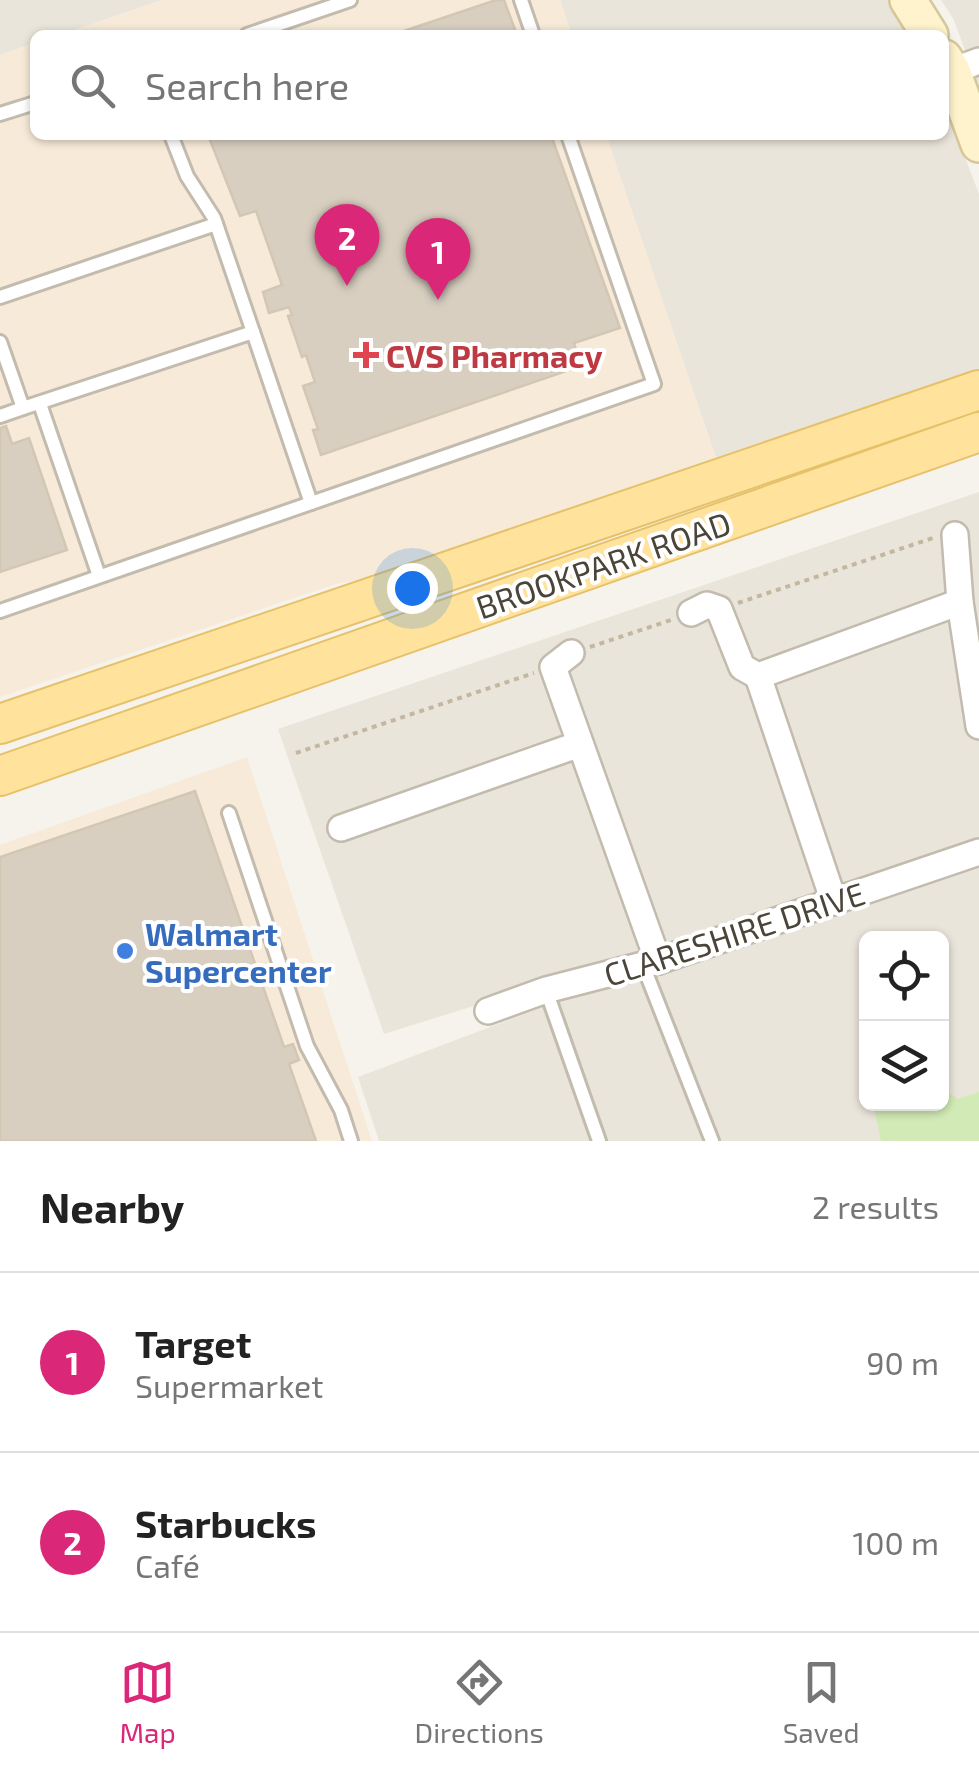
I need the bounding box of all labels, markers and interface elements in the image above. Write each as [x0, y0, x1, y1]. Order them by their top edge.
search box [30, 30, 949, 140]
icon: search [65, 58, 120, 113]
text: Search here [145, 62, 349, 108]
pin: 2 [314, 204, 380, 286]
pin: 1 [406, 218, 470, 300]
place label: CVS Pharmacy [386, 336, 603, 375]
marker: CVS Pharmacy [355, 344, 377, 366]
street label: BROOKPARK ROAD [471, 503, 735, 625]
your location [387, 563, 438, 614]
street label: CLARESHIRE DRIVE [599, 873, 869, 993]
place label: Walmart Supercenter [145, 914, 332, 989]
map controls [859, 931, 949, 1111]
button: locate [859, 931, 949, 1021]
marker: Walmart Supercenter [114, 940, 136, 962]
button: layers [859, 1021, 949, 1111]
text: Nearby [40, 1181, 184, 1231]
text: 2 results [812, 1187, 939, 1225]
text: Target [135, 1320, 251, 1366]
text: 1 [66, 1343, 79, 1381]
text: 90 m [866, 1343, 939, 1381]
text: Supermarket [135, 1366, 323, 1404]
text: Starbucks [135, 1500, 317, 1546]
text: 2 [63, 1523, 82, 1561]
text: 100 m [853, 1523, 939, 1561]
text: Café [135, 1546, 200, 1584]
tab: Map [119, 1655, 176, 1749]
tab: Directions [415, 1655, 544, 1749]
tab: Saved [783, 1655, 860, 1749]

